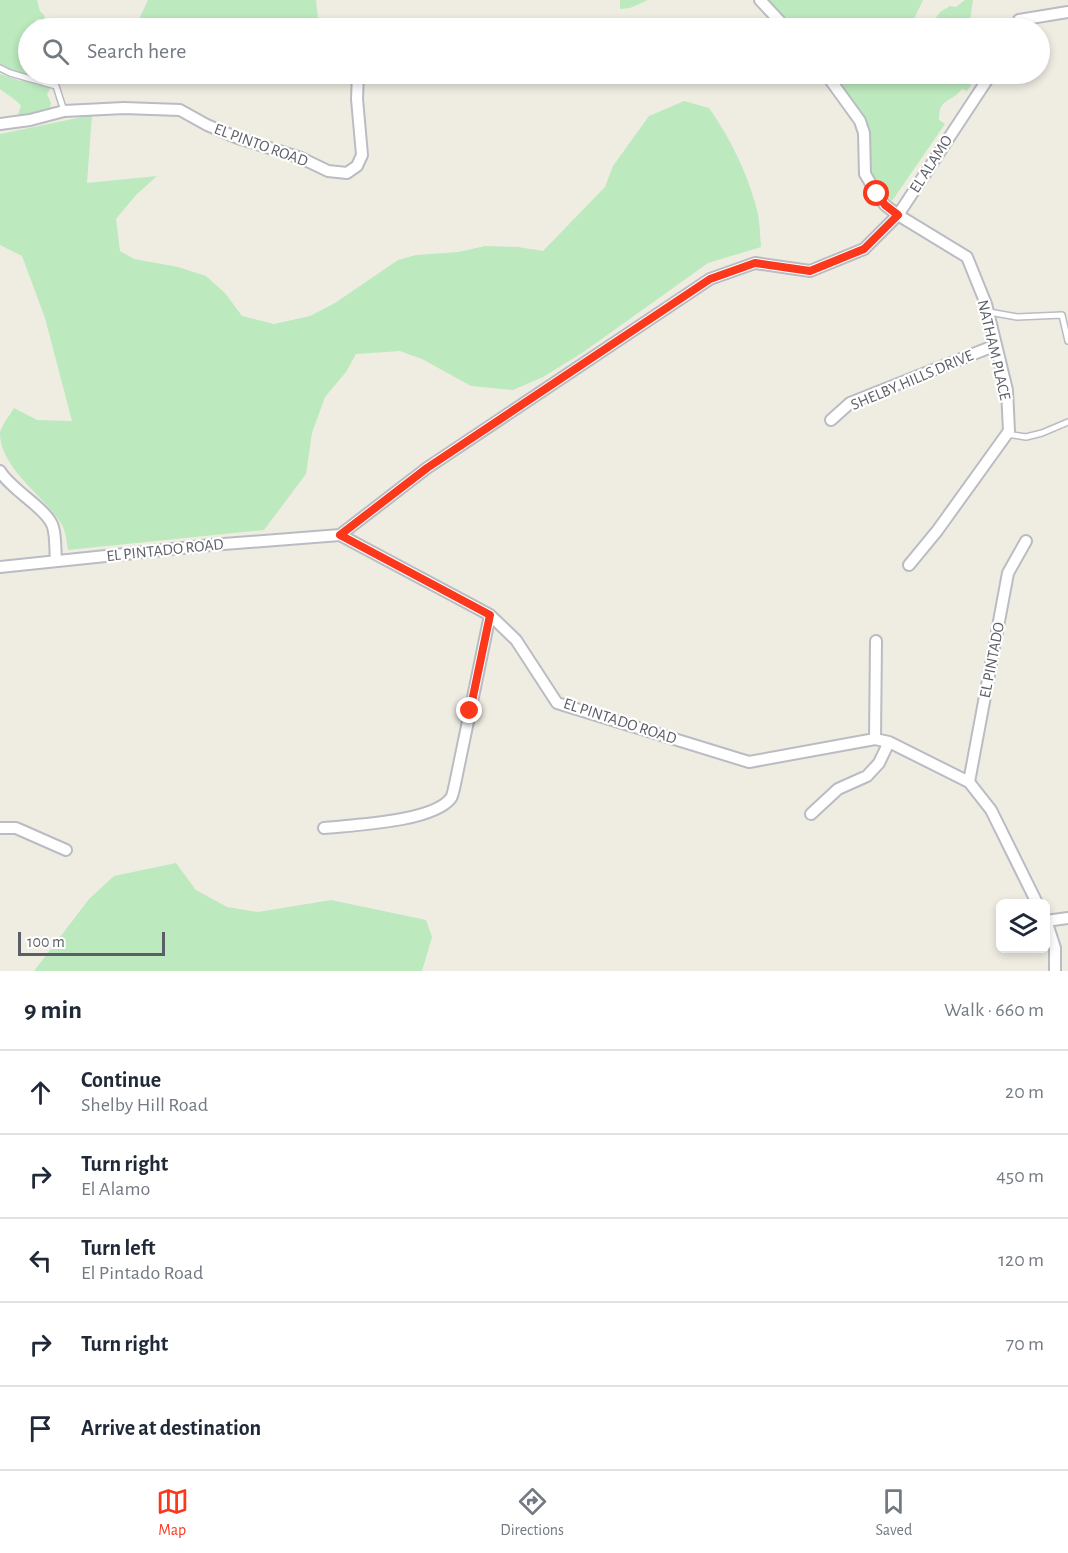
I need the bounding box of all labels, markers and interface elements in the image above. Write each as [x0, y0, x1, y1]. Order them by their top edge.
search box [18, 18, 1050, 84]
icon: search [39, 35, 72, 68]
text: Search here [87, 40, 186, 62]
street label: EL PINTO ROAD [212, 121, 310, 169]
street label: EL ALAMO [907, 132, 955, 196]
route start [863, 180, 889, 206]
street label: NATHAM PLACE [975, 298, 1013, 402]
street label: SHELBY HILLS DRIVE [848, 347, 976, 413]
street label: EL PINTADO ROAD [106, 536, 224, 564]
street label: EL PINTADO [977, 621, 1007, 699]
street label: EL PINTADO ROAD [561, 695, 679, 747]
route end [456, 697, 482, 723]
map controls [996, 899, 1050, 953]
button: layers [996, 899, 1050, 953]
scale bar [18, 929, 165, 956]
text: 100 m [27, 934, 65, 950]
text: 9 min [24, 997, 82, 1023]
text: Walk · 660 m [944, 1000, 1044, 1020]
text: Continue [81, 1069, 161, 1091]
icon: ahead [24, 1076, 57, 1109]
text: 20 m [1005, 1082, 1044, 1102]
text: Shelby Hill Road [81, 1095, 208, 1115]
text: Turn right [81, 1153, 168, 1175]
icon: right [24, 1160, 57, 1193]
text: 450 m [996, 1166, 1044, 1186]
text: El Alamo [81, 1179, 150, 1199]
text: Turn left [81, 1237, 155, 1259]
icon: left [24, 1244, 57, 1277]
text: 120 m [998, 1250, 1044, 1270]
text: El Pintado Road [81, 1263, 203, 1283]
icon: right [24, 1328, 57, 1361]
text: Turn right [81, 1333, 168, 1355]
text: 70 m [1006, 1334, 1044, 1354]
icon: arrive [24, 1412, 57, 1445]
text: Arrive at destination [81, 1417, 261, 1439]
tab: Map [156, 1485, 189, 1540]
tab: Directions [500, 1485, 564, 1540]
tab: Saved [876, 1485, 912, 1540]

